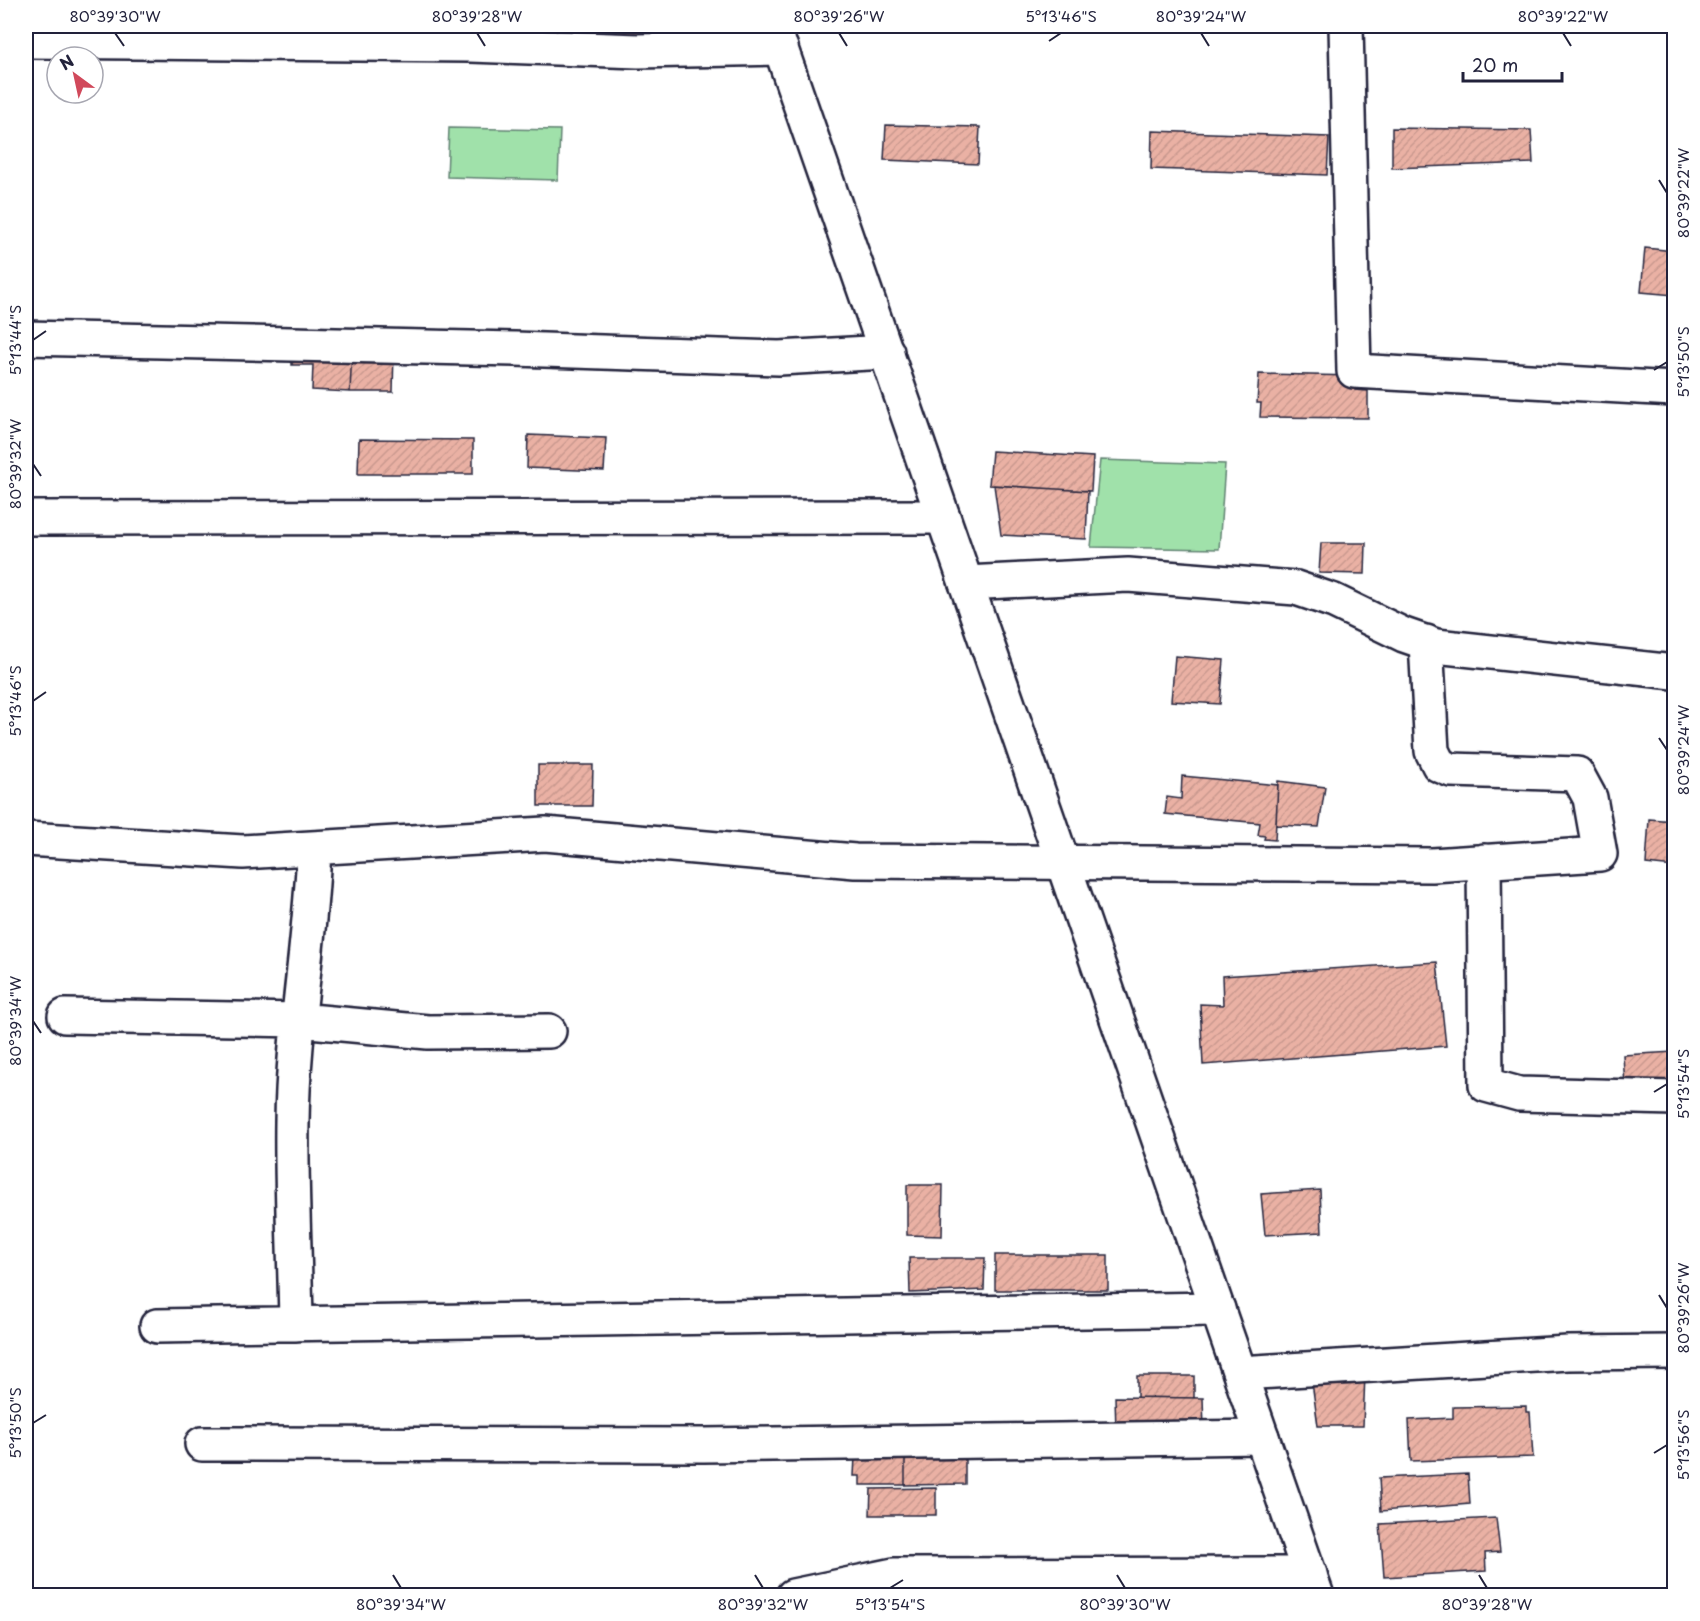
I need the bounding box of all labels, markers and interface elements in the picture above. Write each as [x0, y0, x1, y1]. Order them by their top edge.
text: 80°39'30"W [69, 4, 161, 27]
text: 80°39'28"W [432, 4, 523, 27]
text: 80°39'26"W [794, 4, 885, 27]
text: 5°13'46"S [1025, 4, 1097, 27]
text: 80°39'24"W [1156, 4, 1247, 27]
text: 80°39'22"W [1518, 4, 1609, 27]
north arrow [45, 45, 105, 105]
scale bar [1463, 45, 1562, 83]
text: N [54, 48, 78, 75]
text: 20 m [1472, 51, 1518, 78]
text: 80°39'22"W [1671, 147, 1694, 238]
text: 5°13'44"S [3, 305, 26, 375]
text: 5°13'50"S [1671, 326, 1694, 398]
text: 80°39'32"W [3, 418, 26, 509]
text: 5°13'46"S [3, 665, 26, 737]
text: 80°39'24"W [1671, 704, 1694, 795]
text: 80°39'34"W [3, 975, 26, 1066]
text: 5°13'54"S [1671, 1049, 1694, 1119]
text: 80°39'26"W [1671, 1262, 1694, 1353]
text: 5°13'50"S [3, 1387, 26, 1459]
text: 5°13'56"S [1671, 1409, 1694, 1481]
text: 80°39'34"W [356, 1592, 447, 1615]
text: 80°39'32"W [718, 1592, 809, 1615]
text: 5°13'54"S [855, 1592, 925, 1615]
text: 80°39'30"W [1079, 1592, 1171, 1615]
text: 80°39'28"W [1442, 1592, 1533, 1615]

